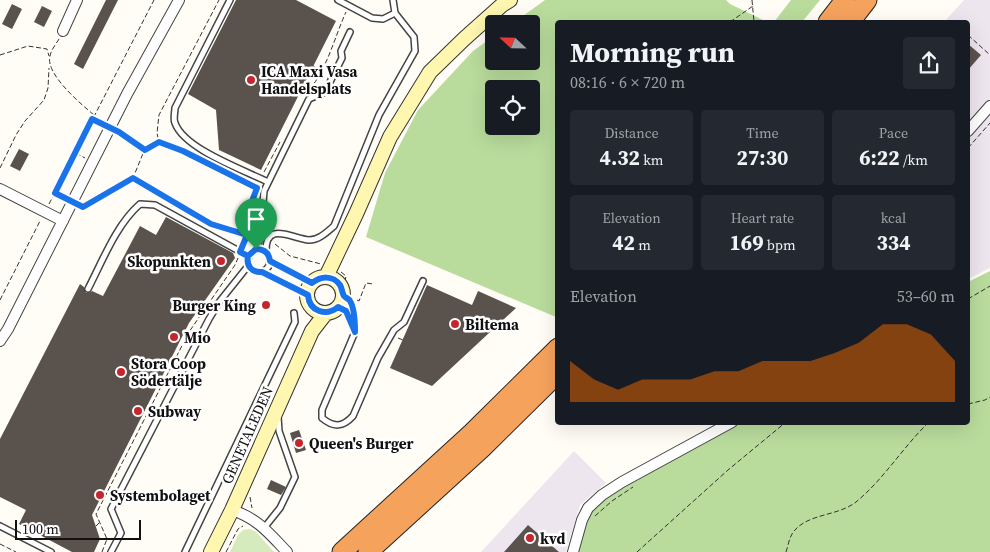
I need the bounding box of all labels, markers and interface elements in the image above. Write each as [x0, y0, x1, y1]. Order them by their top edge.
north arrow [485, 15, 540, 70]
map controls [485, 15, 540, 135]
text: Morning run [570, 33, 735, 71]
button: share [903, 37, 955, 89]
place label: ICA Maxi Vasa Handelsplats [261, 61, 359, 99]
text: 08:16 · 6 × 720 m [570, 71, 685, 93]
marker: ICA Maxi Vasa Handelsplats [245, 74, 257, 86]
button: locate [485, 80, 540, 135]
text: Distance [604, 123, 659, 143]
text: Time [746, 123, 779, 143]
text: Pace [879, 123, 908, 143]
text: 4.32 [600, 143, 640, 172]
text: 27:30 [737, 143, 788, 172]
text: 6:22 [859, 143, 900, 172]
text: km [640, 150, 664, 170]
text: /km [900, 150, 928, 170]
pin [235, 198, 277, 249]
icon: arrive [242, 205, 270, 233]
text: Elevation [602, 208, 661, 228]
text: Heart rate [731, 208, 794, 228]
text: kcal [881, 208, 906, 228]
text: 42 [612, 228, 635, 257]
text: 169 [729, 228, 764, 257]
text: 334 [876, 228, 911, 257]
text: m [635, 235, 651, 255]
text: bpm [764, 235, 796, 255]
place label: Skopunkten [127, 251, 211, 272]
marker: Skopunkten [215, 255, 227, 267]
text: Elevation [570, 285, 637, 307]
text: 53–60 m [897, 285, 955, 307]
place label: Burger King [172, 295, 256, 316]
marker: Burger King [260, 299, 272, 311]
place label: Biltema [465, 314, 520, 335]
marker: Biltema [449, 318, 461, 330]
place label: Mio [184, 327, 211, 348]
marker: Mio [168, 331, 180, 343]
place label: Stora Coop Södertälje [131, 353, 206, 391]
marker: Stora Coop Södertälje [115, 366, 127, 378]
street label: GENETALEDEN [216, 383, 278, 487]
place label: Subway [148, 401, 201, 422]
marker: Subway [132, 405, 144, 417]
place label: Queen's Burger [309, 433, 414, 454]
marker: Queen's Burger [293, 437, 305, 449]
place label: Systembolaget [110, 485, 211, 506]
marker: Systembolaget [94, 489, 106, 501]
scale bar [15, 517, 141, 540]
text: 100 m [22, 519, 59, 539]
place label: kvd [540, 528, 565, 549]
marker: kvd [524, 532, 536, 544]

